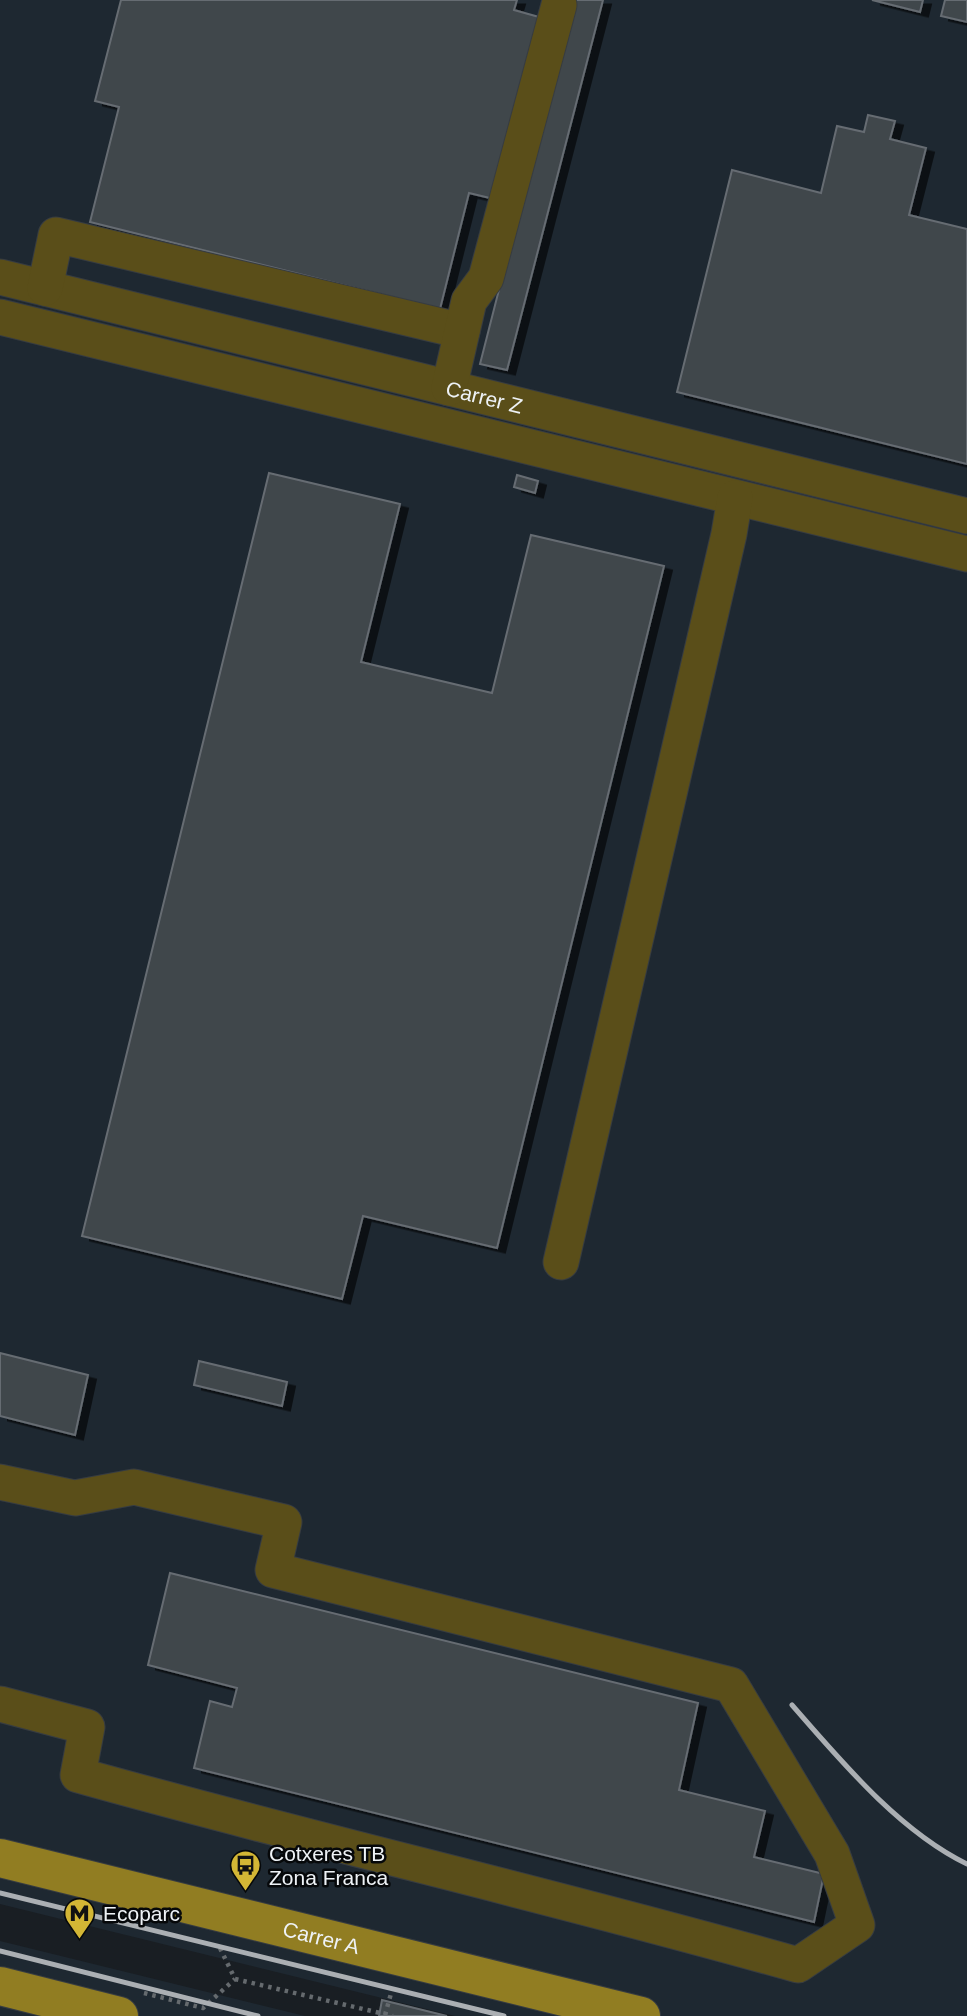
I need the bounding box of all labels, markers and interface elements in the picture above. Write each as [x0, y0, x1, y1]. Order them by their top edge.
street label: Carrer Z [444, 376, 525, 417]
place label: Cotxeres TB Zona Franca [269, 1842, 388, 1889]
bus stop icon: Cotxeres TB Zona Franca [229, 1848, 263, 1892]
metro station icon: Ecoparc [63, 1896, 97, 1940]
place label: Ecoparc [103, 1902, 180, 1925]
street label: Carrer A [281, 1917, 362, 1958]

